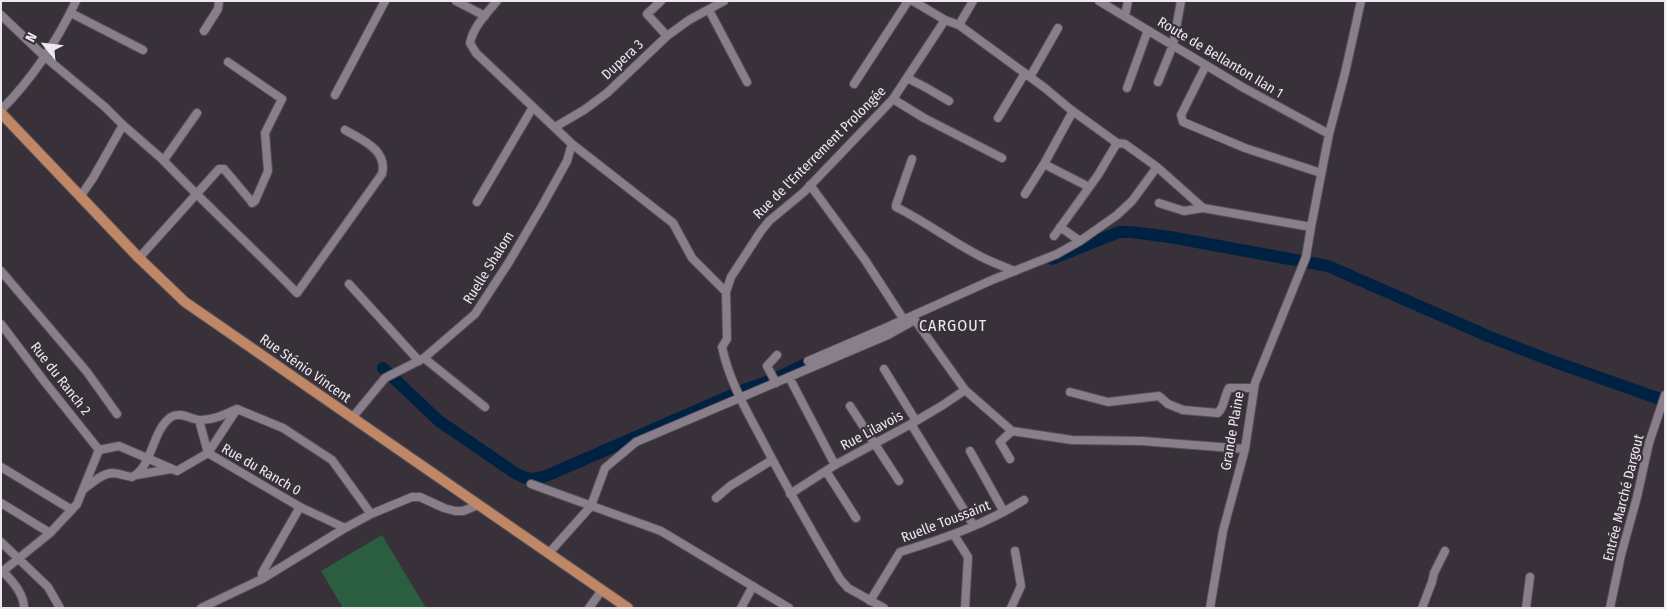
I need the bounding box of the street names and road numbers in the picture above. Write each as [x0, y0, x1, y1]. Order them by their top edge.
street label: Route de Bellanton Ilan 1 [1154, 14, 1286, 102]
street label: Dupera 3 [599, 37, 647, 83]
street label: Rue de l'Enterrement Prolongée [750, 83, 890, 223]
street label: Ruelle Shalom [460, 229, 518, 307]
street label: Rue Sténio Vincent [256, 331, 354, 407]
street label: Rue du Ranch 2 [26, 339, 94, 419]
street label: Grande Plaine [1218, 390, 1248, 472]
street label: Rue Lilavois [838, 408, 906, 454]
street label: Entrée Marché Dargout [1600, 433, 1648, 563]
street label: Rue du Ranch 0 [218, 440, 304, 500]
street label: Ruelle Toussaint [899, 497, 993, 547]

